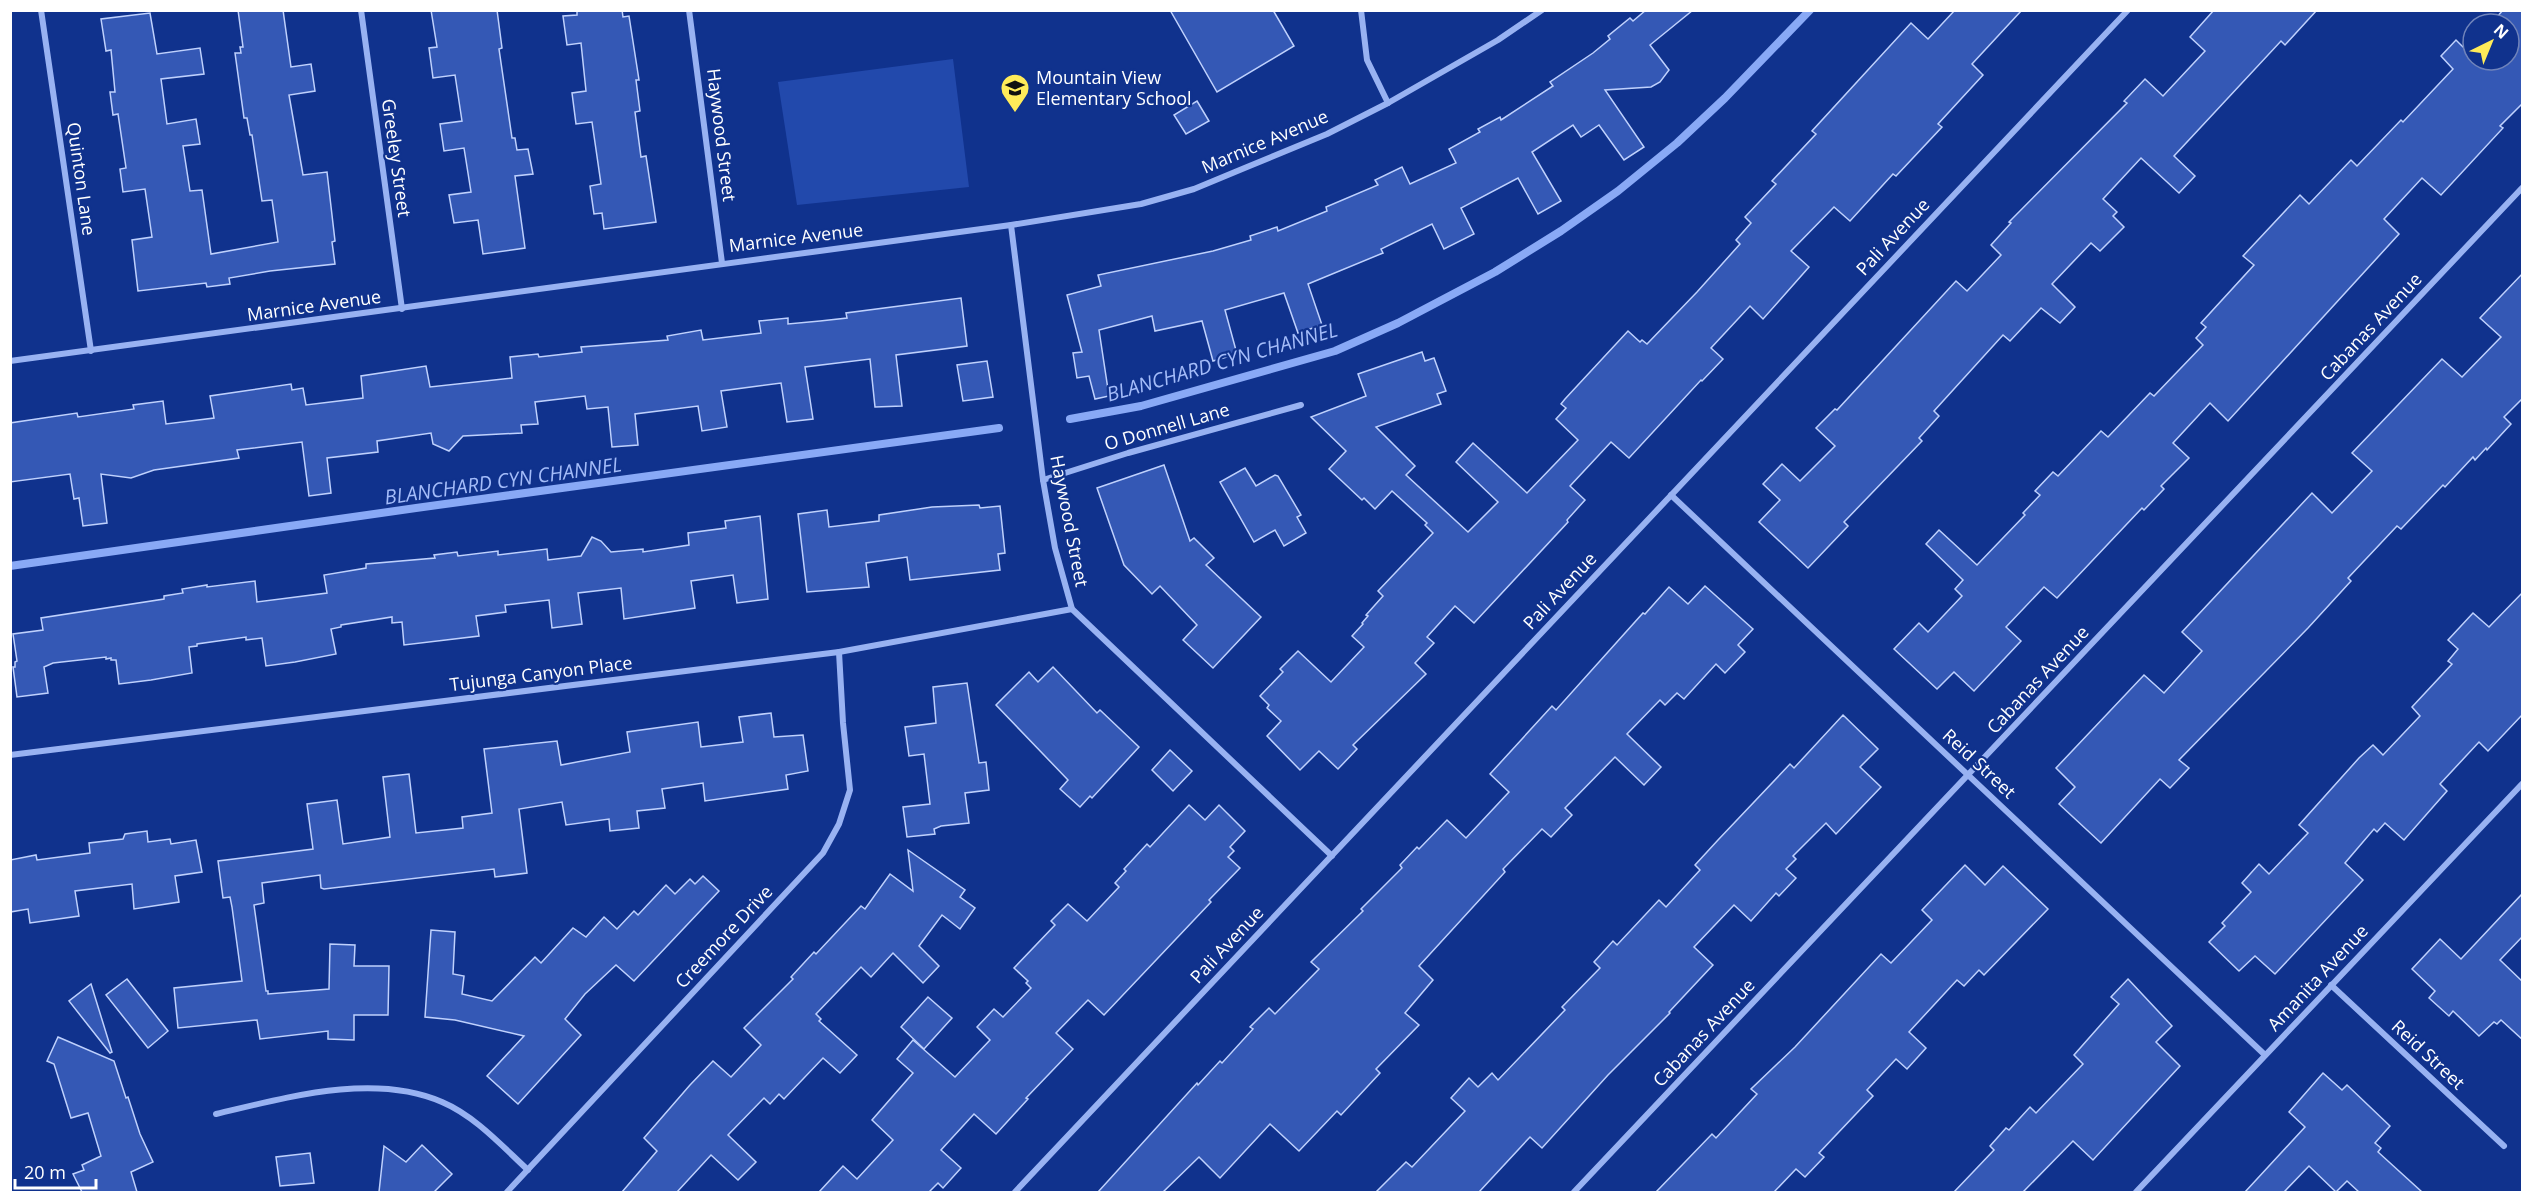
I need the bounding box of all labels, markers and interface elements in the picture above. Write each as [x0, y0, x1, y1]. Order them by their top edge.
north arrow [2461, 12, 2521, 72]
text: N [2489, 19, 2513, 44]
place label: Mountain View Elementary School [1036, 65, 1192, 110]
street label: Haywood Street [702, 67, 742, 203]
school or university icon: Mountain View Elementary School [999, 72, 1031, 114]
street label: Greeley Street [377, 97, 417, 219]
street label: Marnice Avenue [1198, 104, 1332, 179]
street label: Quinton Lane [62, 121, 102, 237]
street label: Pali Avenue [1850, 193, 1934, 280]
street label: Marnice Avenue [727, 217, 864, 257]
street label: Cabanas Avenue [2314, 267, 2427, 385]
street label: Marnice Avenue [245, 284, 382, 326]
water label: BLANCHARD CYN CHANNEL [1103, 316, 1341, 407]
street label: O Donnell Lane [1101, 397, 1232, 455]
water label: BLANCHARD CYN CHANNEL [383, 450, 623, 511]
street label: Haywood Street [1045, 453, 1095, 589]
street label: Pali Avenue [1517, 547, 1601, 634]
street label: Cabanas Avenue [1981, 620, 2094, 738]
street label: Tujunga Canyon Place [448, 650, 634, 696]
street label: Reid Street [1938, 723, 2021, 803]
street label: Creemore Drive [669, 880, 777, 993]
street label: Pali Avenue [1184, 901, 1268, 988]
street label: Amanita Avenue [2262, 919, 2373, 1036]
street label: Cabanas Avenue [1647, 973, 1760, 1091]
street label: Reid Street [2387, 1014, 2470, 1094]
scale bar [15, 1152, 96, 1190]
text: 20 m [24, 1160, 66, 1184]

